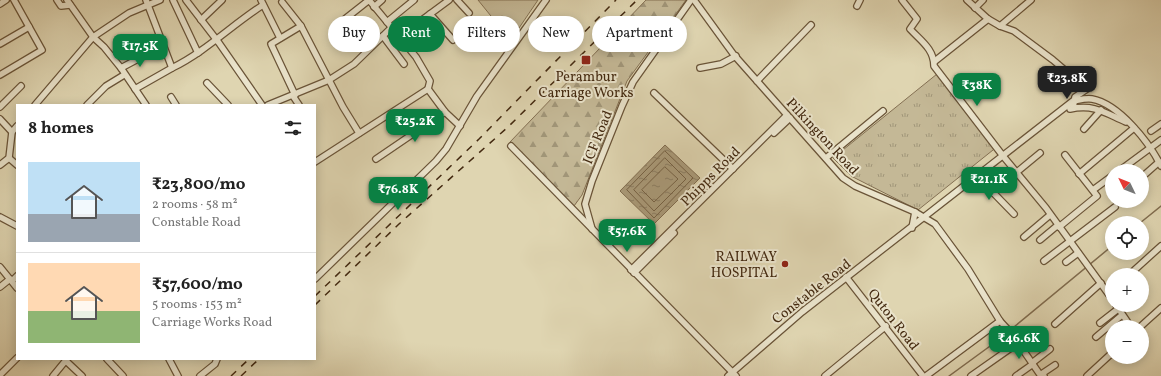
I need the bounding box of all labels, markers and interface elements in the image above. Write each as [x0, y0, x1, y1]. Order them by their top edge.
chip: Buy [328, 16, 380, 52]
chip: Rent [388, 16, 445, 52]
chip: Filters [453, 16, 520, 52]
chip: New [528, 16, 584, 52]
chip: Apartment [592, 16, 687, 52]
pin: ₹17.5K [107, 34, 173, 68]
text: ₹17.5K [122, 38, 158, 56]
marker: Perambur Carriage Works [580, 54, 592, 66]
pin: ₹23.8K [1034, 66, 1100, 100]
place label: Perambur Carriage Works [538, 68, 634, 103]
text: ₹23.8K [1047, 70, 1087, 88]
pin: ₹38K [953, 73, 1001, 107]
text: ₹38K [962, 77, 992, 95]
street label: Pilkington Road [781, 94, 863, 180]
street label: ICF Road [579, 108, 618, 167]
pin: ₹25.2K [382, 109, 448, 143]
text: ₹25.2K [395, 113, 435, 131]
text: 8 homes [28, 117, 94, 140]
icon: filters [282, 117, 304, 139]
street label: Phipps Road [677, 143, 745, 211]
north arrow [1105, 164, 1149, 208]
map controls [1105, 164, 1149, 364]
pin: ₹21.1K [956, 167, 1022, 201]
text: ₹21.1K [970, 171, 1008, 189]
text: ₹23,800/mo [152, 173, 245, 196]
pin: ₹76.8K [365, 177, 431, 211]
icon: home [60, 178, 108, 226]
text: ₹76.8K [378, 181, 418, 199]
text: 2 rooms · 58 m² [152, 196, 237, 214]
text: Constable Road [152, 214, 241, 232]
button: locate [1105, 216, 1149, 260]
pin: ₹57.6K [594, 219, 660, 253]
text: ₹57.6K [608, 223, 646, 241]
place label: RAILWAY HOSPITAL [711, 248, 777, 283]
street label: Constable Road [768, 255, 856, 329]
marker: RAILWAY HOSPITAL [780, 259, 790, 269]
button: + [1105, 268, 1149, 312]
text: ₹57,600/mo [152, 273, 243, 296]
icon: home [60, 279, 108, 327]
street label: Quton Road [863, 285, 923, 355]
text: 5 rooms · 153 m² [152, 296, 242, 314]
text: Carriage Works Road [152, 314, 272, 332]
button: − [1105, 320, 1149, 364]
pin: ₹46.6K [986, 326, 1052, 360]
text: ₹46.6K [998, 330, 1040, 348]

